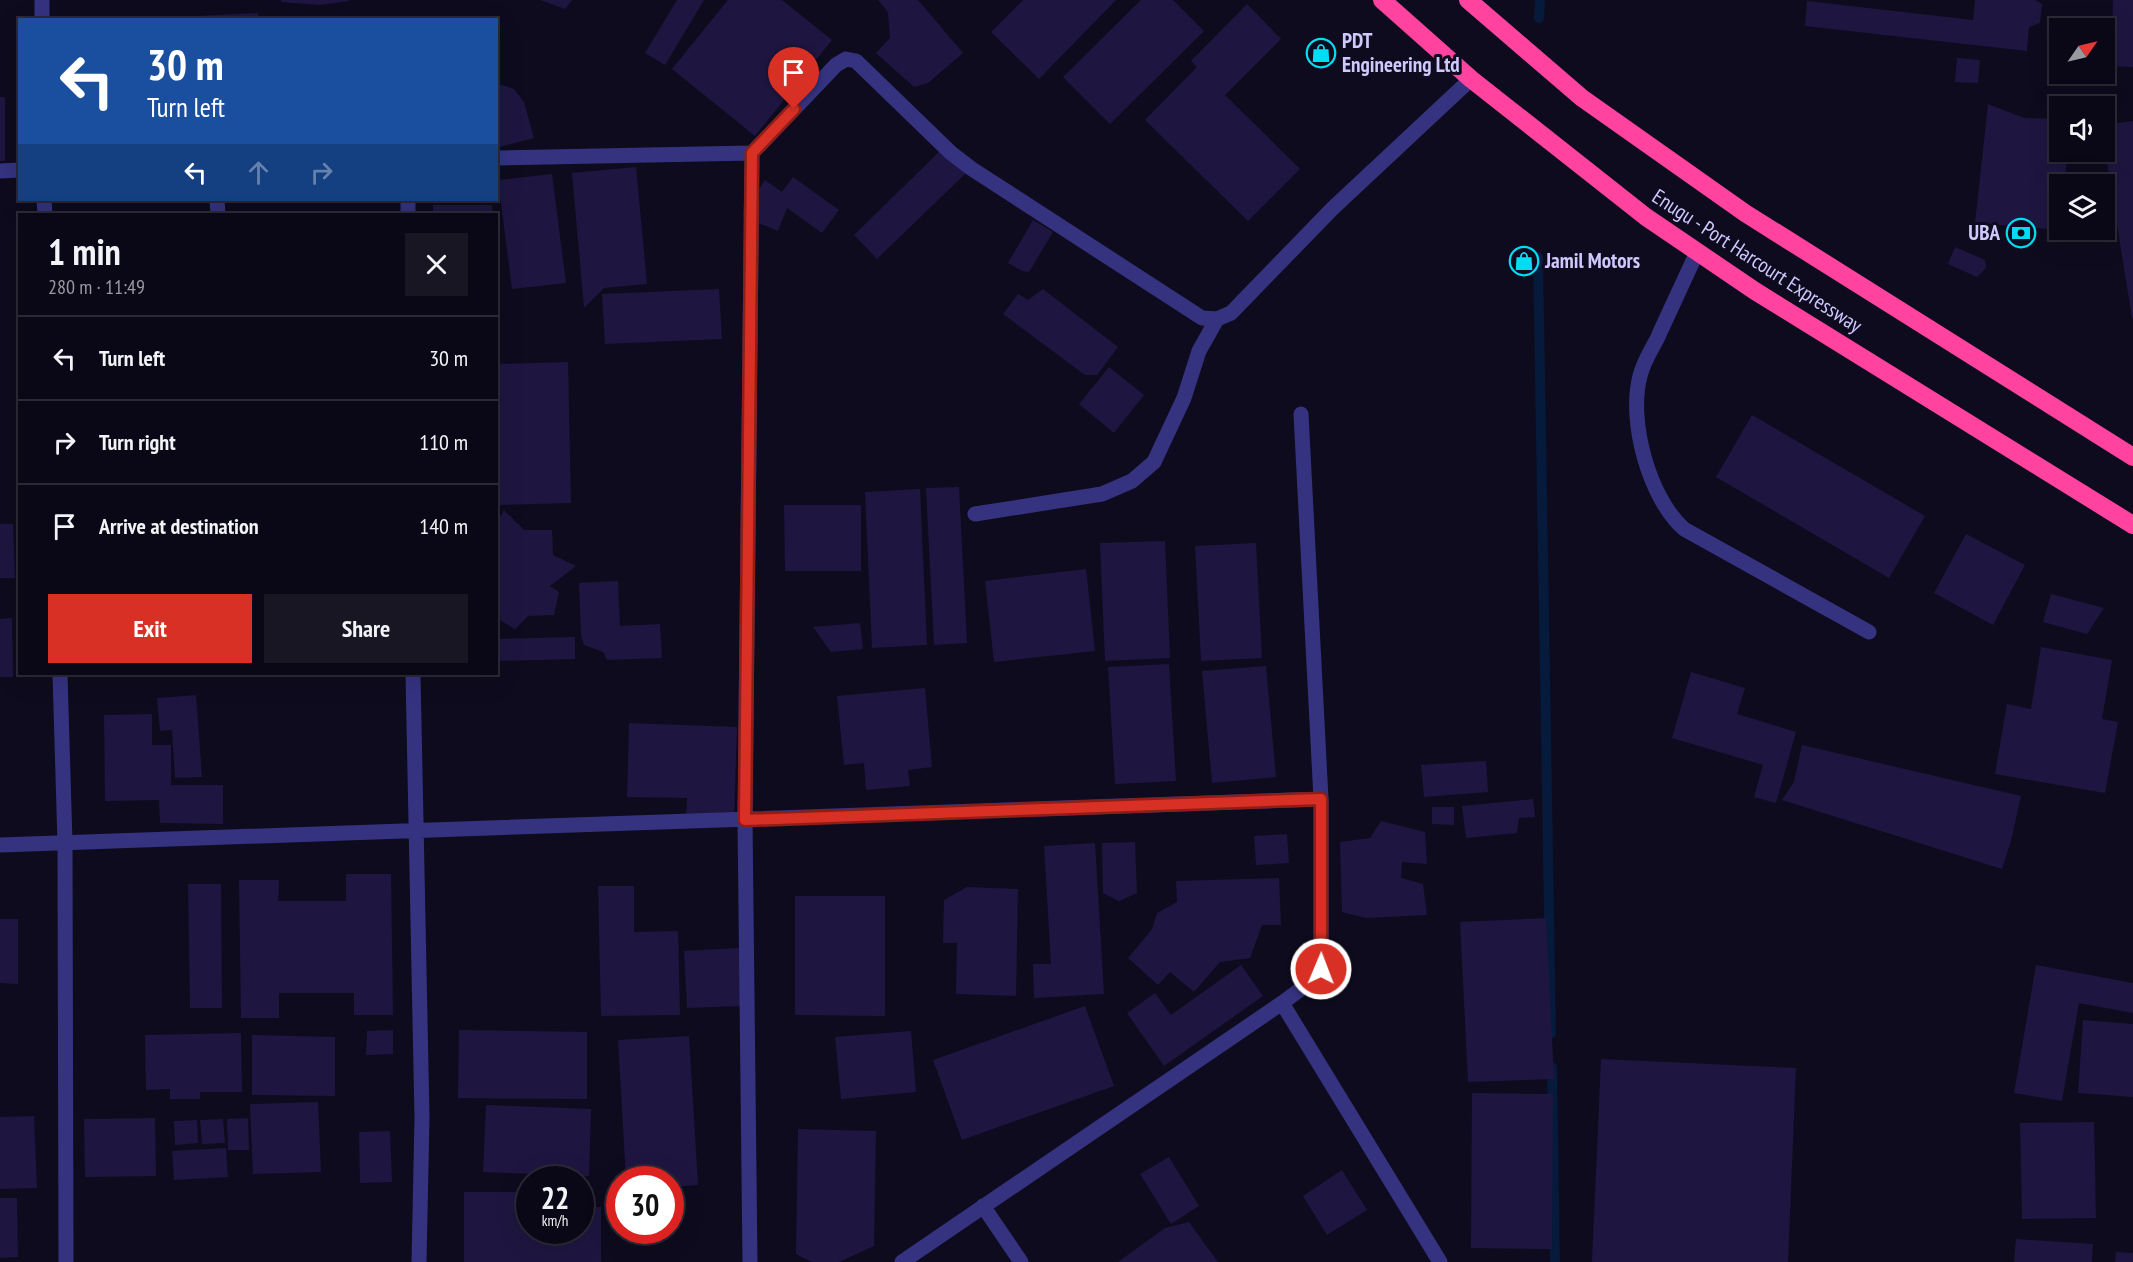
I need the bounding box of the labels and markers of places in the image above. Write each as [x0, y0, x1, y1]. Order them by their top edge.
place label: PDT Engineering Ltd [1342, 27, 1460, 78]
shop icon: PDT Engineering Ltd [1305, 37, 1337, 69]
pin [768, 47, 819, 109]
bank icon: UBA [2005, 217, 2037, 249]
place label: UBA [1968, 219, 2000, 246]
shop icon: Jamil Motors [1508, 245, 1540, 277]
place label: Jamil Motors [1544, 247, 1640, 274]

